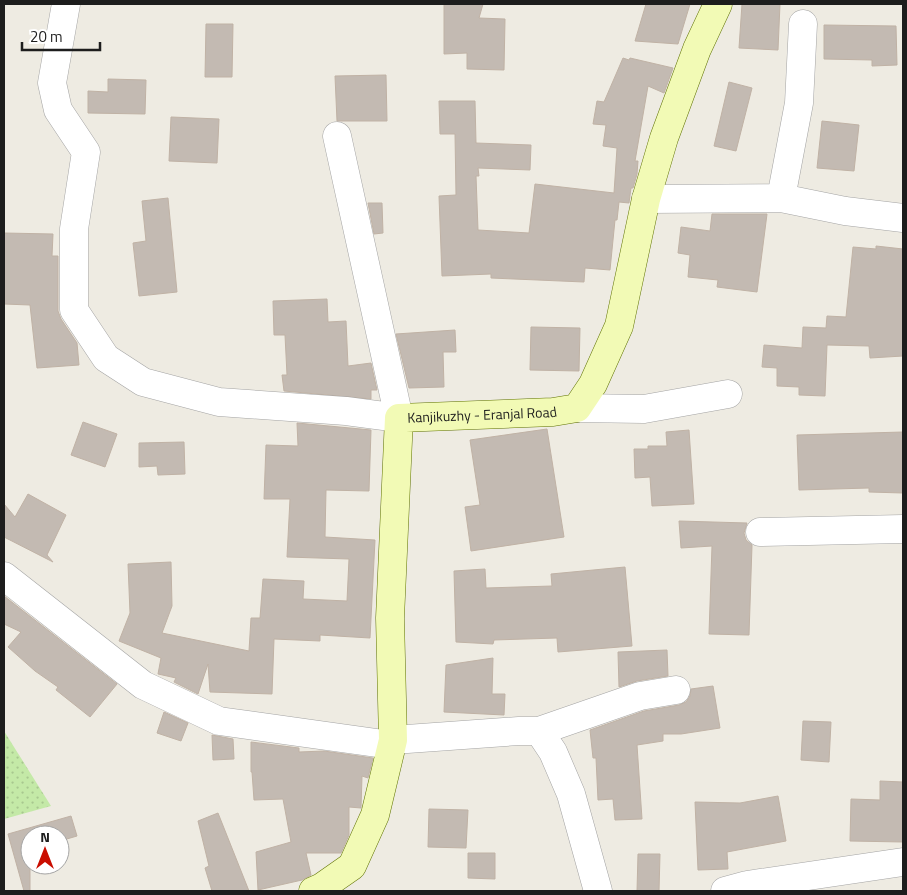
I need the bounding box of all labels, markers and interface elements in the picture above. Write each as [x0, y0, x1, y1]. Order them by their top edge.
scale bar [22, 20, 100, 52]
text: 20 m [30, 25, 63, 48]
street label: Kanjikuzhy - Eranjal Road [407, 401, 559, 428]
north arrow [20, 825, 70, 875]
text: N [40, 826, 50, 847]

